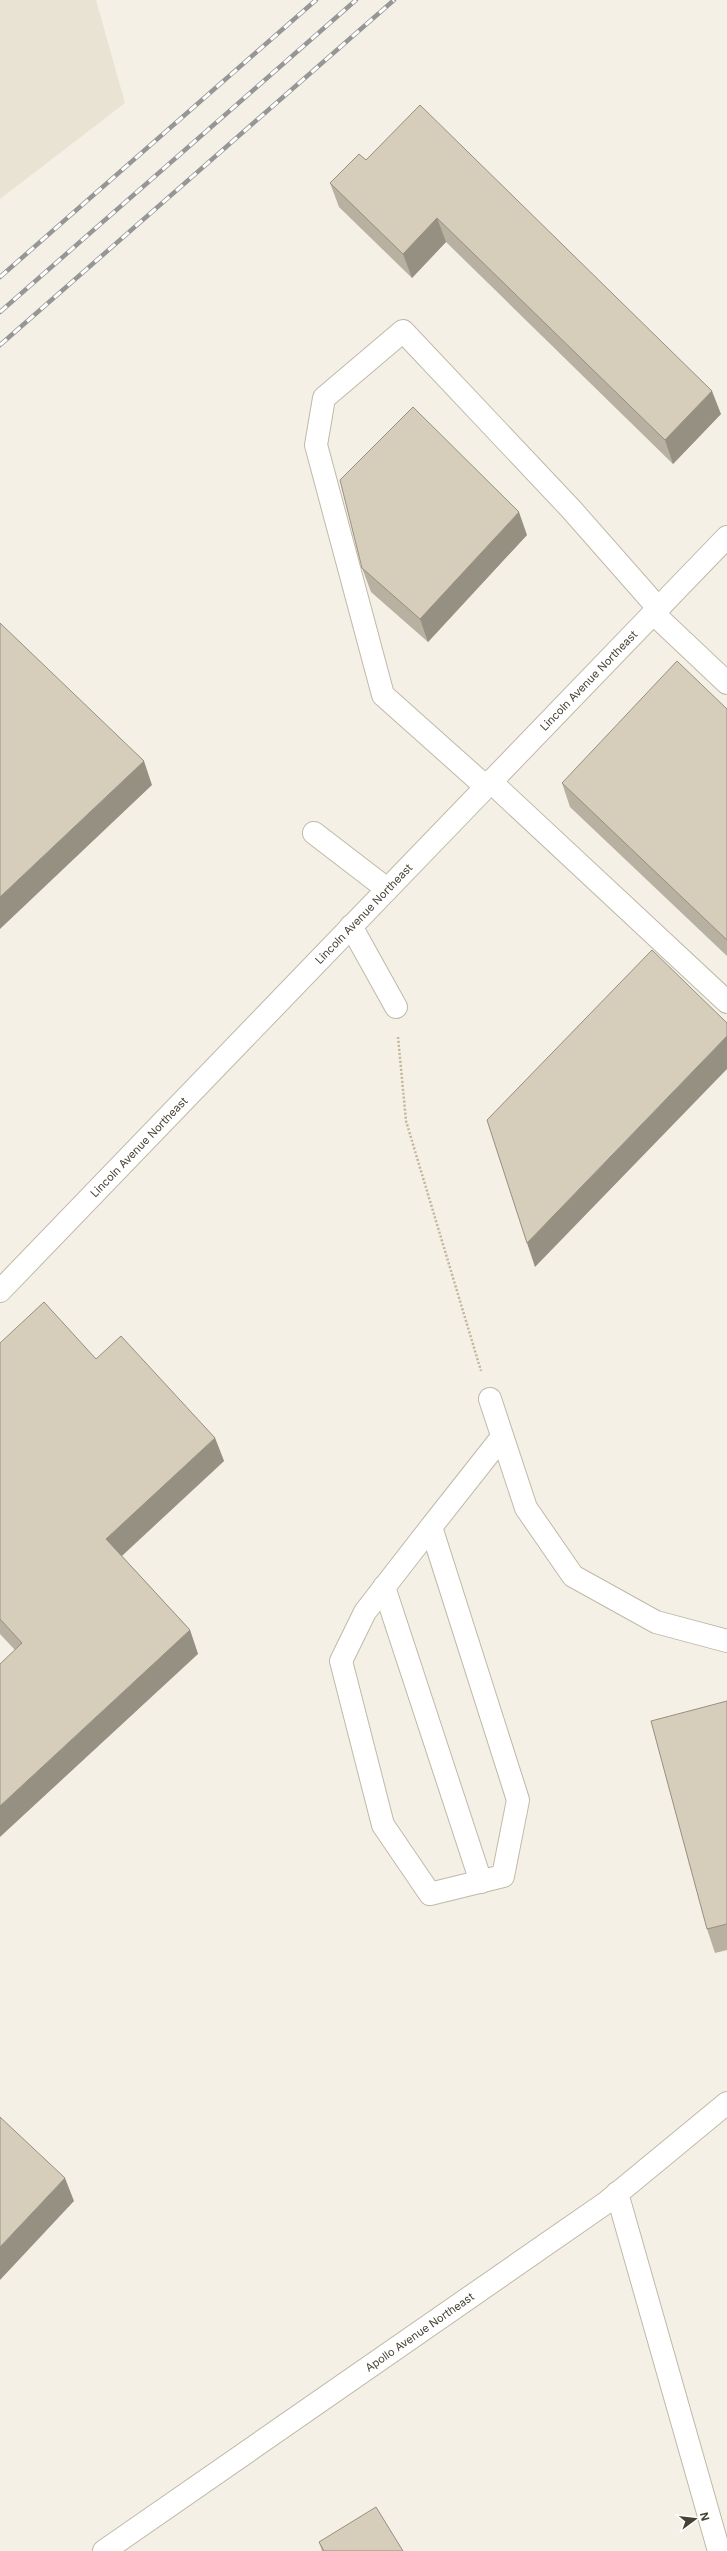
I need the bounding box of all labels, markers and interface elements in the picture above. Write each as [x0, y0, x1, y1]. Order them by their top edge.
street label: Lincoln Avenue Northeast [537, 627, 640, 734]
street label: Lincoln Avenue Northeast [312, 860, 415, 967]
street label: Lincoln Avenue Northeast [87, 1094, 191, 1200]
street label: Apollo Avenue Northeast [362, 2289, 477, 2375]
north arrow [675, 2499, 715, 2539]
text: N [697, 2511, 713, 2522]

